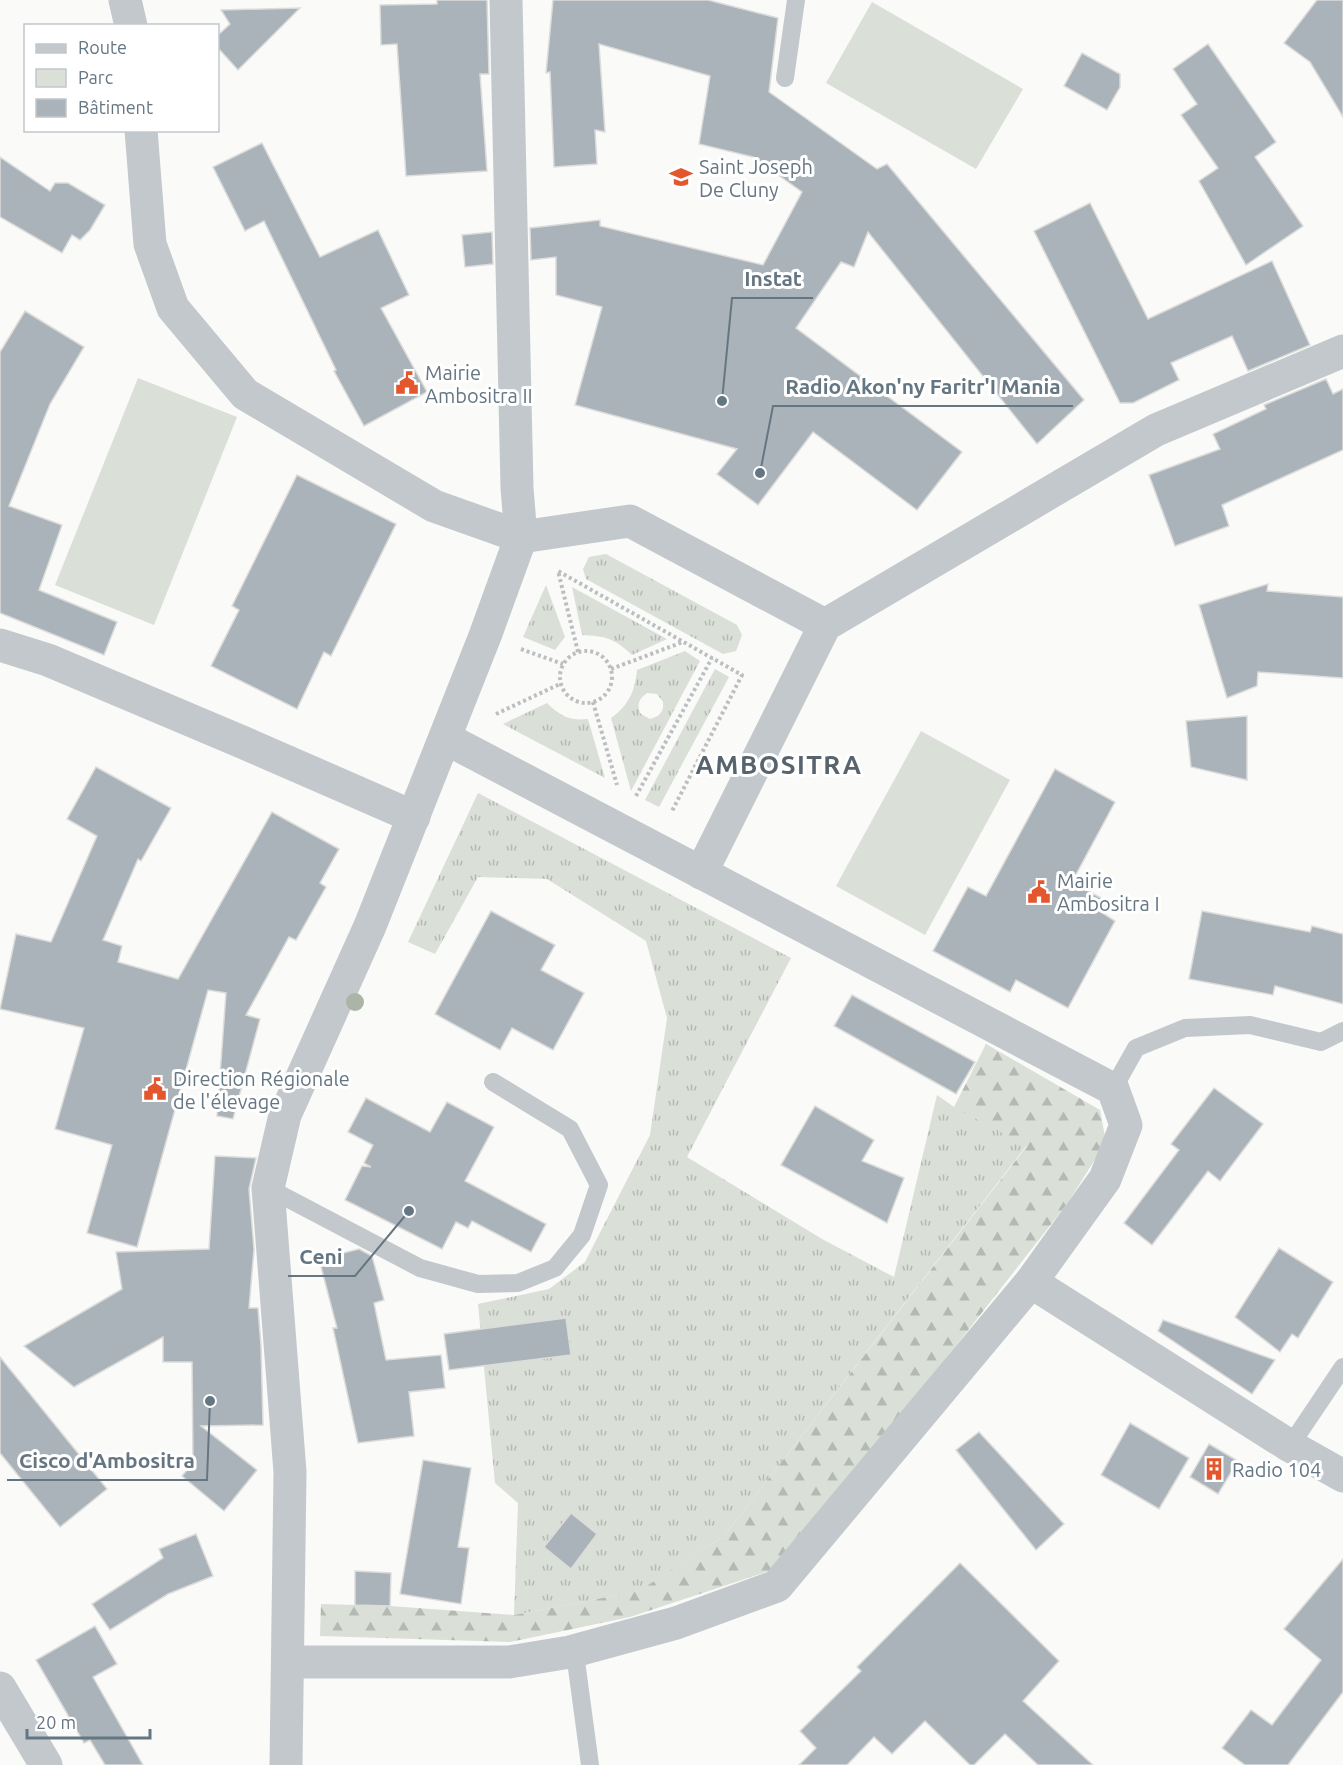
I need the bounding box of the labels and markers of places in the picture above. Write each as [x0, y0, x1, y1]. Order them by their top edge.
place label: Saint Joseph De Cluny [699, 155, 813, 201]
school or university icon: Saint Joseph De Cluny [668, 164, 694, 190]
callout: Instat [732, 259, 813, 298]
place label: Mairie Ambositra II [425, 361, 533, 407]
callout: Radio Akon'ny Faritr'I Mania [773, 367, 1073, 406]
public building icon: Mairie Ambositra II [394, 370, 420, 396]
place label: Mairie Ambositra I [1057, 869, 1160, 915]
public building icon: Mairie Ambositra I [1026, 879, 1052, 905]
place label: Direction Régionale de l'élevage [173, 1067, 350, 1113]
public building icon: Direction Régionale de l'élevage [142, 1076, 168, 1102]
callout: Ceni [288, 1237, 355, 1276]
callout: Cisco d'Ambositra [7, 1441, 207, 1480]
building icon: Radio 104 [1201, 1456, 1227, 1482]
place label: Radio 104 [1232, 1458, 1321, 1481]

